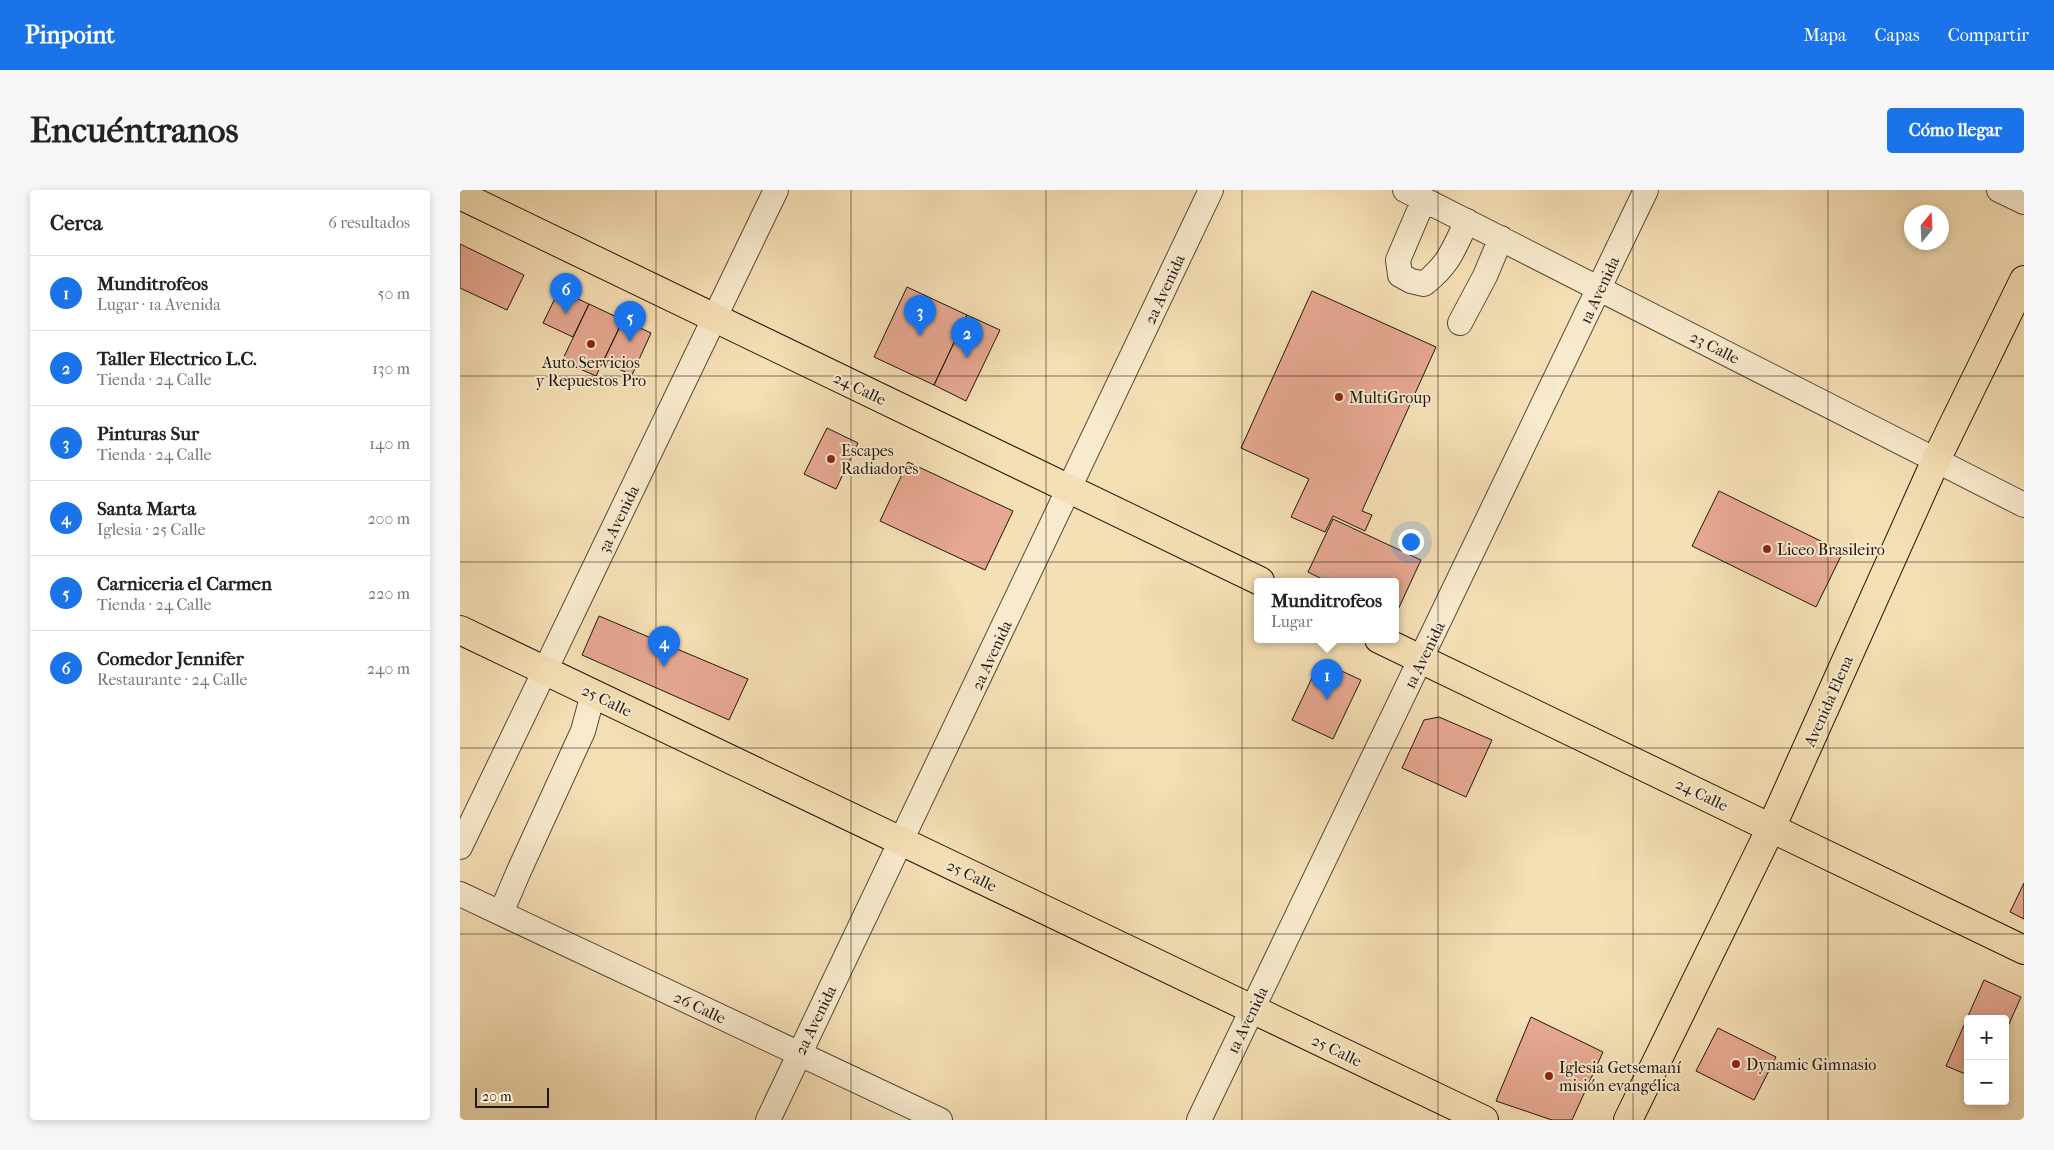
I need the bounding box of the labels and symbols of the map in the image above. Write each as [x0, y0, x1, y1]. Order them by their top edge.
north arrow [1904, 205, 1949, 250]
street label: 2a Avenida [1140, 251, 1189, 327]
street label: 1a Avenida [1576, 253, 1624, 327]
pin: 6 [550, 273, 582, 314]
pin: 3 [904, 295, 936, 336]
pin: 5 [614, 301, 646, 342]
pin: 2 [951, 317, 983, 358]
street label: 23 Calle [1687, 327, 1743, 368]
marker: Auto Servicios y Repuestos Pro [585, 338, 597, 350]
place label: Auto Servicios y Repuestos Pro [536, 353, 646, 390]
street label: 24 Calle [830, 368, 889, 409]
place label: MultiGroup [1349, 388, 1431, 407]
marker: MultiGroup [1333, 391, 1345, 403]
place label: Escapes Radiadores [841, 441, 918, 478]
marker: Escapes Radiadores [825, 453, 837, 465]
street label: 3a Avenida [594, 482, 643, 556]
your location [1398, 529, 1424, 555]
place label: Liceo Brasileiro [1777, 540, 1885, 559]
marker: Liceo Brasileiro [1761, 543, 1773, 555]
street label: 2a Avenida [967, 617, 1016, 693]
street label: 1a Avenida [1400, 618, 1449, 692]
pin: 4 [648, 626, 680, 667]
street label: Avenida Elena [1799, 652, 1857, 751]
pin: 1 [1311, 659, 1343, 700]
street label: 25 Calle [579, 680, 635, 721]
street label: 24 Calle [1672, 774, 1731, 815]
street label: 25 Calle [944, 855, 1000, 896]
street label: 2a Avenida [791, 982, 841, 1058]
street label: 1a Avenida [1223, 983, 1272, 1057]
street label: 26 Calle [671, 987, 729, 1028]
street label: 25 Calle [1309, 1030, 1365, 1071]
place label: Dynamic Gimnasio [1746, 1055, 1876, 1074]
place label: Iglesia Getsemaní misión evangélica [1559, 1058, 1681, 1095]
marker: Dynamic Gimnasio [1730, 1058, 1742, 1070]
marker: Iglesia Getsemaní misión evangélica [1543, 1070, 1555, 1082]
scale bar [475, 1085, 549, 1108]

